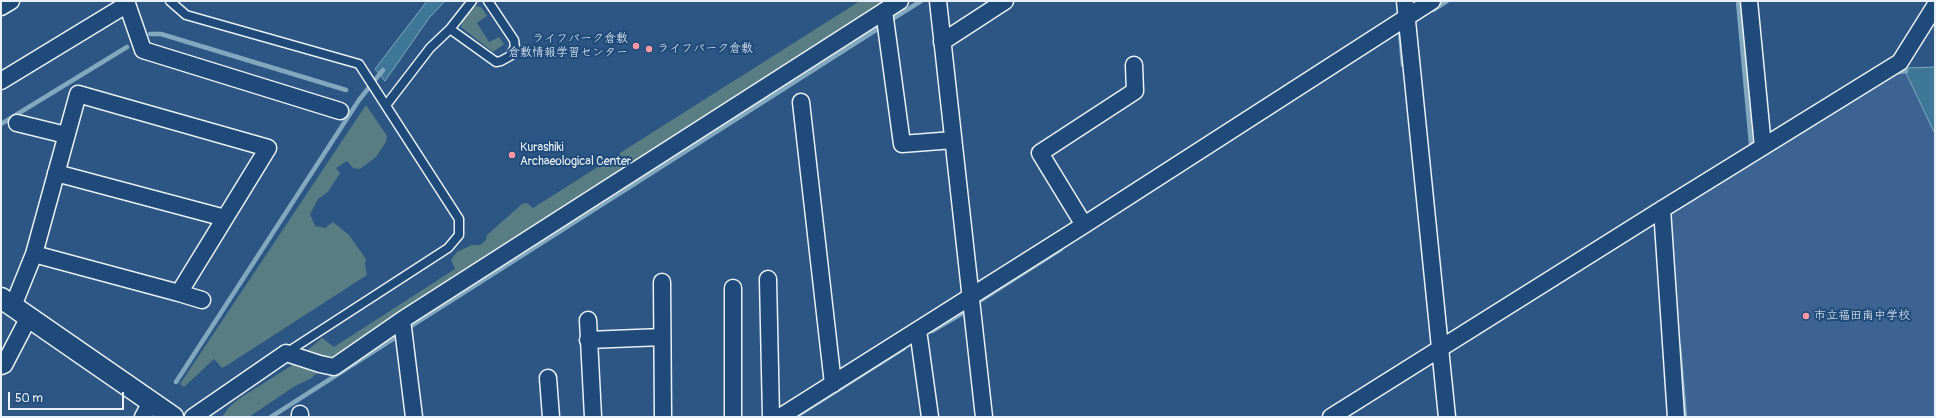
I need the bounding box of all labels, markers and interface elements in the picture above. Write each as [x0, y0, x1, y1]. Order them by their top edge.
place label: ライフパーク倉敷 倉敷情報学習センター [508, 32, 628, 60]
marker: ライフパーク倉敷 倉敷情報学習センター [631, 41, 641, 51]
place label: ライフパーク倉敷 [657, 42, 753, 56]
marker: ライフパーク倉敷 [644, 44, 654, 54]
place label: Kurashiki Archaeological Center [520, 141, 631, 169]
marker: Kurashiki Archaeological Center [507, 150, 517, 160]
place label: 市立福田南中学校 [1814, 309, 1910, 323]
marker: 市立福田南中学校 [1801, 311, 1811, 321]
scale bar [10, 384, 126, 410]
text: 50 m [15, 391, 43, 406]

